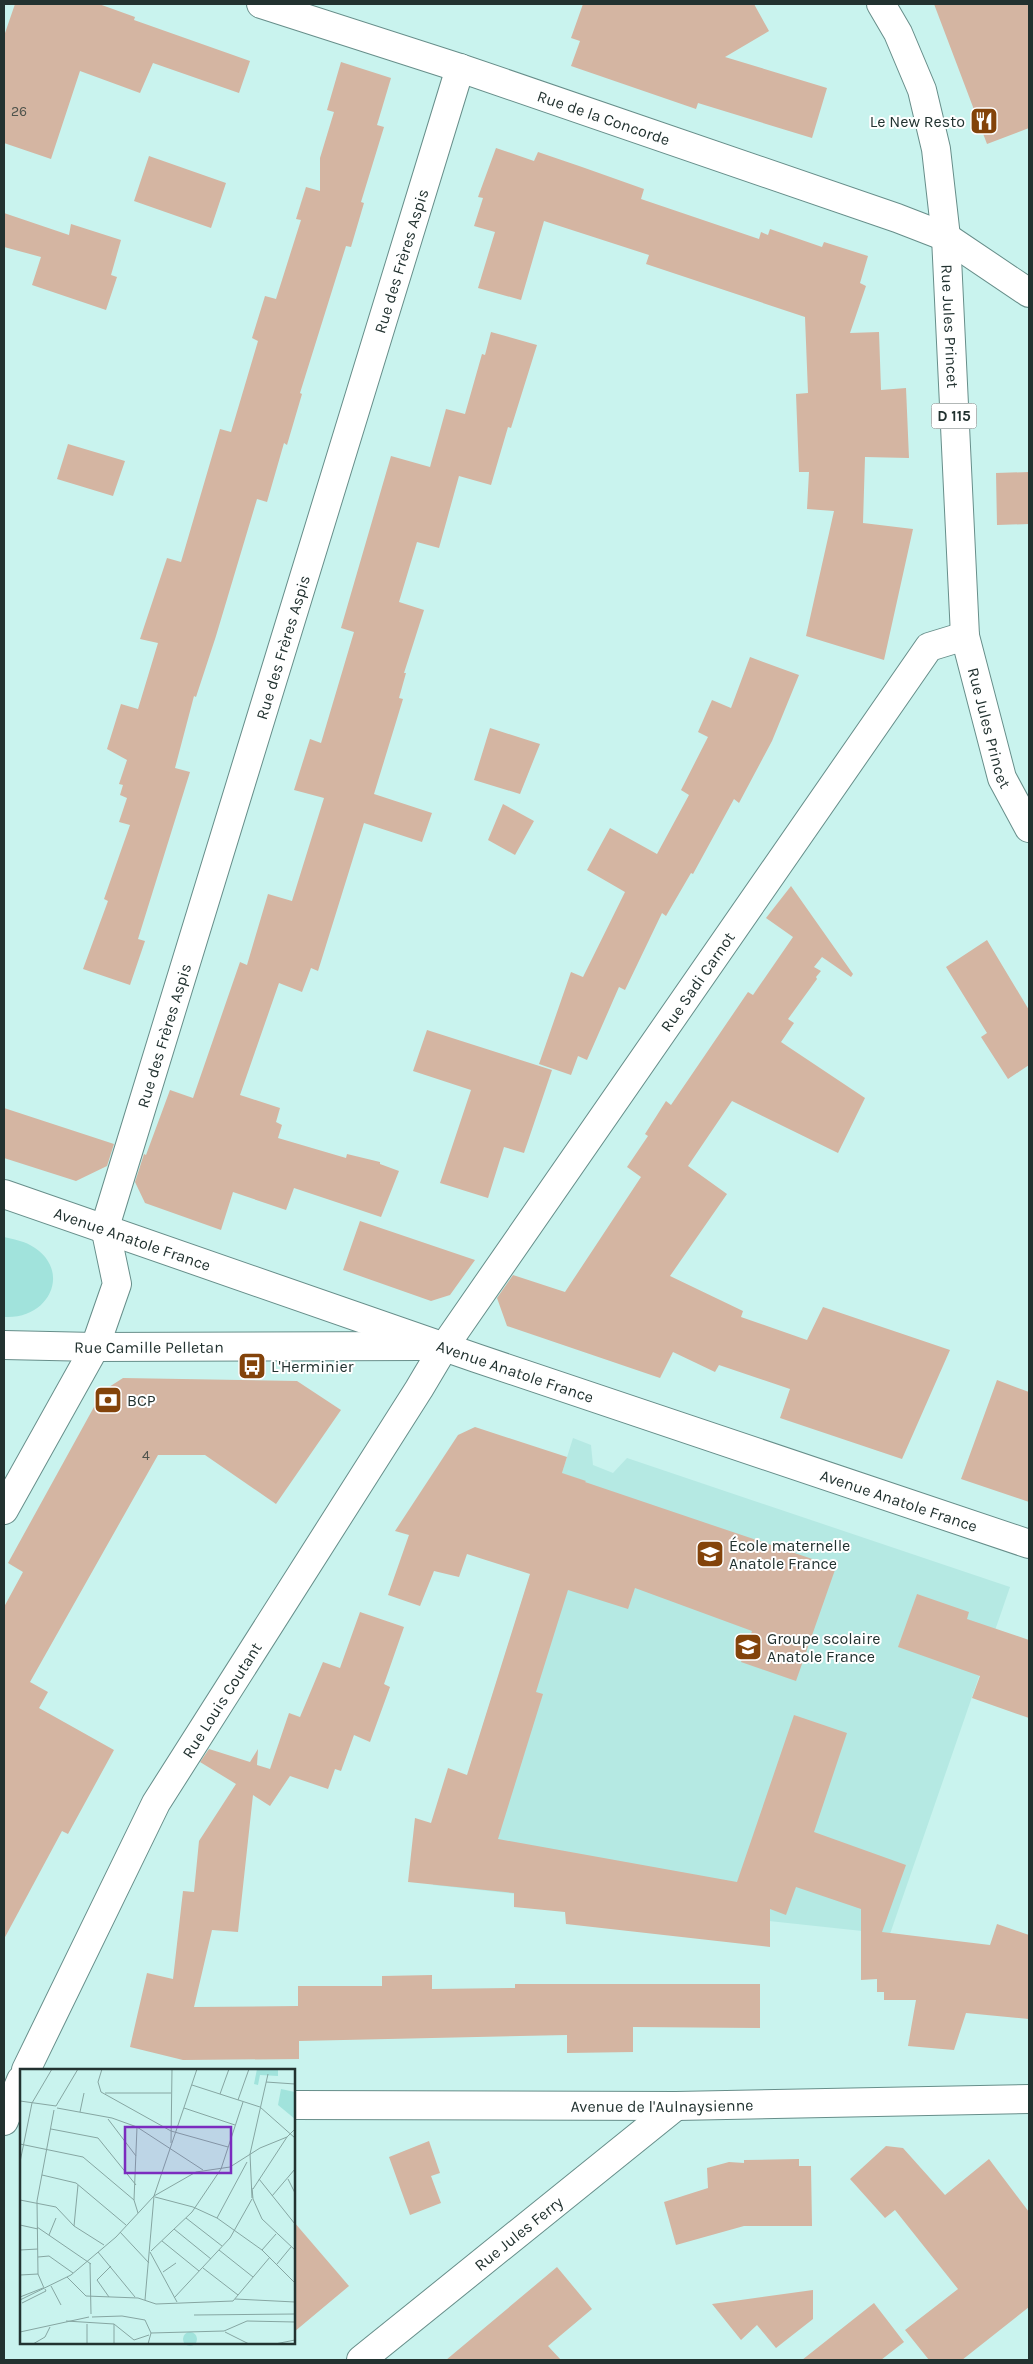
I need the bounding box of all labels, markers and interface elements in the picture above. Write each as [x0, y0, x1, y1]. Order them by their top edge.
street label: Rue de la Concorde [535, 86, 672, 149]
house number: 26 [11, 103, 27, 120]
restaurant icon: Le New Resto [969, 106, 999, 136]
place label: Le New Resto [870, 112, 965, 131]
street label: Rue des Frères Aspis [370, 186, 432, 336]
street label: Rue Jules Princet [937, 264, 962, 389]
road number: D 115 [932, 404, 976, 428]
street label: Rue des Frères Aspis [252, 573, 314, 722]
street label: Rue Jules Princet [964, 665, 1015, 792]
street label: Rue Sadi Carnot [657, 928, 739, 1035]
street label: Rue des Frères Aspis [133, 961, 195, 1110]
street label: Avenue Anatole France [51, 1203, 213, 1275]
street label: Avenue Anatole France [434, 1336, 596, 1407]
street label: Rue Camille Pelletan [74, 1338, 224, 1357]
bus stop icon: L'Herminier [237, 1351, 267, 1381]
place label: L'Herminier [271, 1357, 354, 1376]
bank icon: BCP [93, 1385, 123, 1415]
place label: BCP [127, 1391, 156, 1410]
house number: 4 [142, 1447, 150, 1464]
street label: Avenue Anatole France [818, 1466, 980, 1536]
place label: École maternelle Anatole France [729, 1536, 850, 1573]
school or university icon: École maternelle Anatole France [695, 1539, 725, 1569]
place label: Groupe scolaire Anatole France [767, 1629, 880, 1666]
school or university icon: Groupe scolaire Anatole France [733, 1632, 763, 1662]
street label: Rue Louis Coutant [178, 1639, 266, 1762]
inset map [20, 2069, 295, 2344]
street label: Avenue de l'Aulnaysienne [571, 2095, 754, 2116]
street label: Rue Jules Ferry [471, 2192, 567, 2275]

